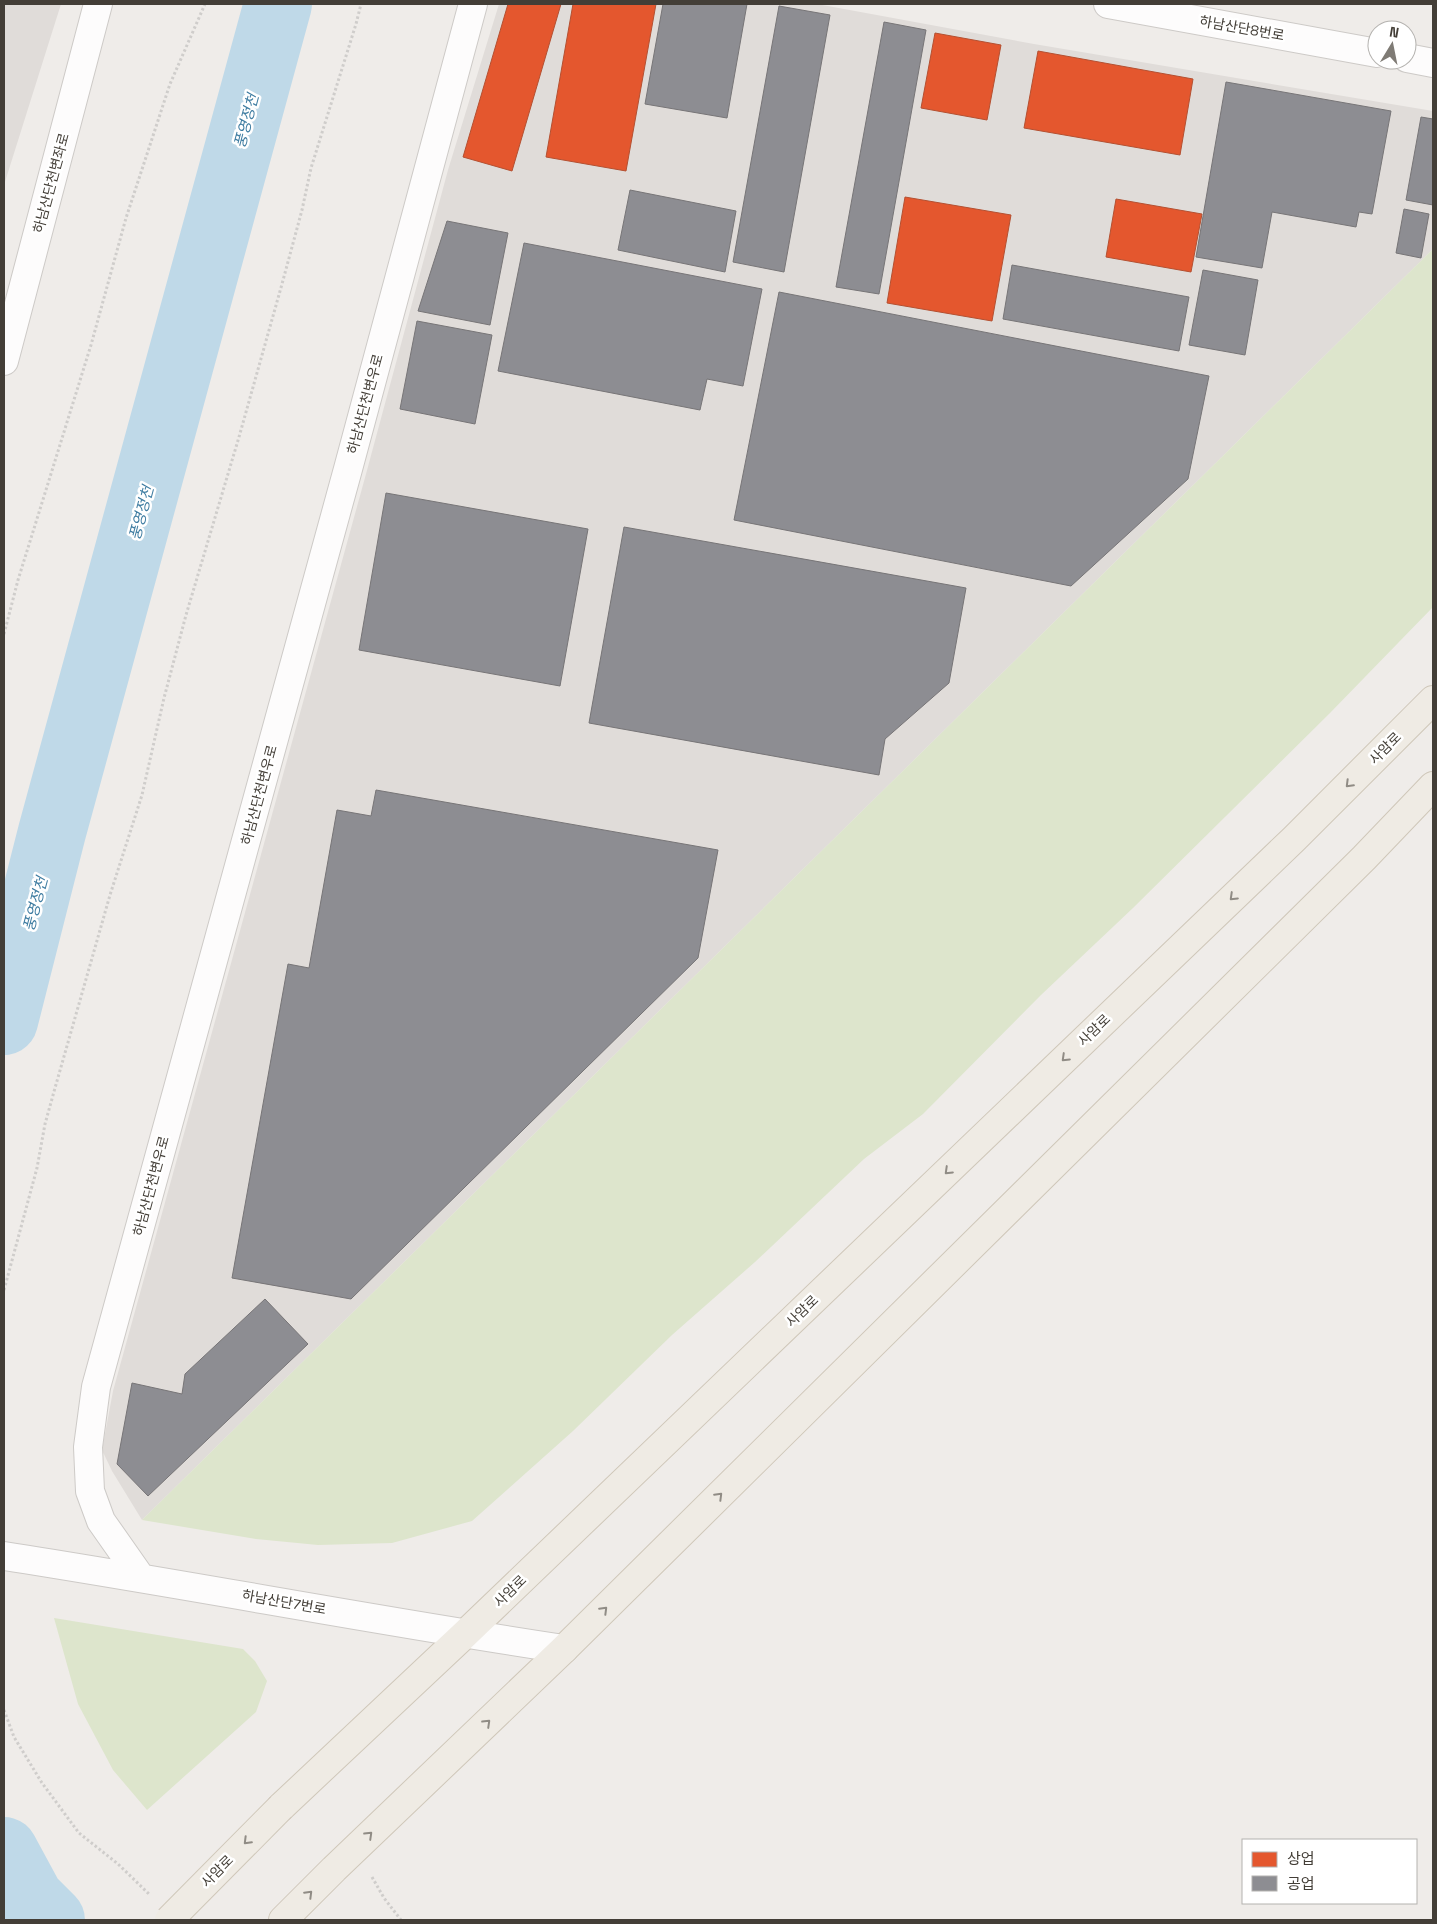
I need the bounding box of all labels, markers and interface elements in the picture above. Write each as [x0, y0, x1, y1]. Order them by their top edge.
street label: 하남산단8번로 [1198, 12, 1286, 44]
north arrow [1367, 20, 1417, 70]
text: N [1388, 23, 1400, 42]
water label: 풍영정천 [230, 90, 263, 150]
street label: 하남산단천변좌로 [29, 131, 73, 235]
street label: 하남산단천변우로 [343, 352, 387, 456]
water label: 풍영정천 [125, 482, 158, 542]
street label: 사암로 [1365, 728, 1405, 768]
street label: 하남산단천변우로 [237, 743, 281, 847]
one-way arrow [1346, 778, 1355, 787]
water label: 풍영정천 [19, 873, 52, 933]
one-way arrow [1230, 891, 1239, 900]
street label: 사암로 [1074, 1010, 1114, 1050]
one-way arrow [1062, 1052, 1071, 1061]
street label: 하남산단천변우로 [129, 1134, 173, 1238]
one-way arrow [945, 1165, 954, 1174]
street label: 사암로 [782, 1291, 822, 1331]
one-way arrow [714, 1493, 723, 1502]
street label: 사암로 [490, 1571, 530, 1611]
street label: 하남산단7번로 [240, 1586, 328, 1618]
one-way arrow [598, 1607, 607, 1616]
one-way arrow [481, 1720, 490, 1729]
one-way arrow [364, 1832, 373, 1841]
one-way arrow [244, 1836, 253, 1845]
legend [1242, 1839, 1417, 1904]
text: 상업 [1287, 1849, 1315, 1868]
street label: 사암로 [197, 1851, 237, 1891]
text: 공업 [1287, 1874, 1315, 1893]
one-way arrow [303, 1891, 312, 1900]

